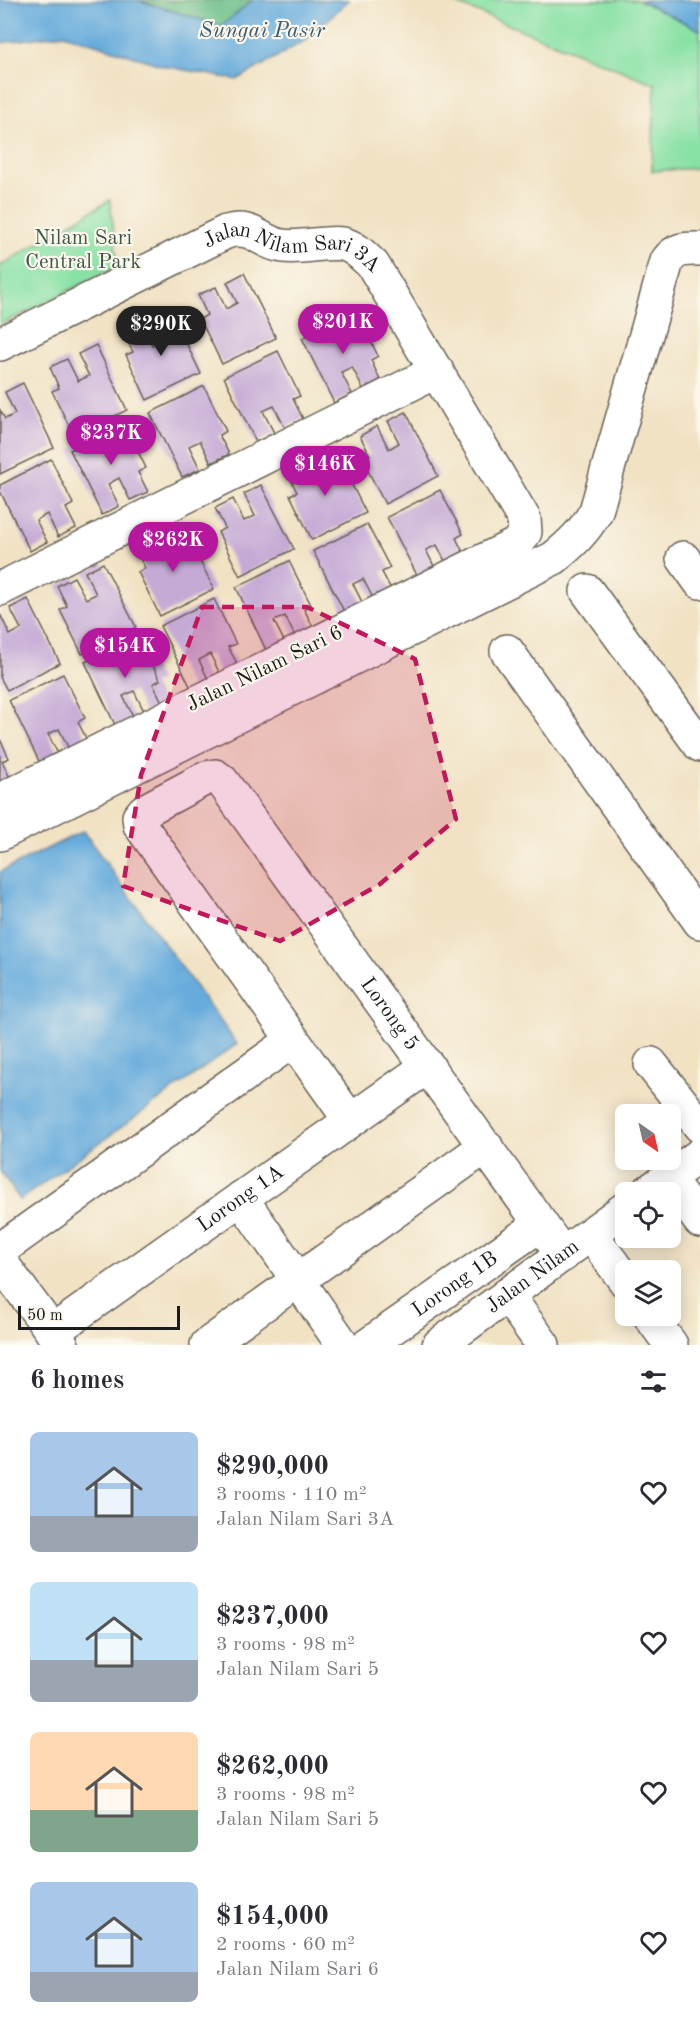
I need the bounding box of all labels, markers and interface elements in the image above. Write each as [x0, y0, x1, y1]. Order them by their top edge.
water label: Sungai Pasir [199, 20, 325, 42]
street label: Jalan Nilam Sari 3A [200, 219, 384, 277]
park label: Nilam Sari Central Park [25, 228, 141, 273]
pin: $201K [301, 304, 385, 355]
pin: $290K [119, 306, 203, 357]
text: $201K [312, 313, 374, 333]
text: $290K [130, 315, 192, 335]
pin: $237K [69, 415, 153, 466]
text: $237K [80, 424, 142, 444]
pin: $146K [283, 446, 367, 497]
text: $146K [294, 455, 356, 475]
pin: $262K [131, 522, 215, 573]
text: $262K [142, 531, 204, 551]
street label: Jalan Nilam Sari 6 [183, 622, 347, 716]
pin: $154K [83, 628, 167, 679]
text: $154K [94, 637, 156, 657]
street label: Lorong 5 [356, 974, 423, 1054]
north arrow [615, 1104, 681, 1170]
map controls [615, 1104, 681, 1326]
street label: Lorong 1A [194, 1161, 288, 1236]
button: locate [615, 1182, 681, 1248]
street label: Jalan Nilam [482, 1236, 583, 1317]
street label: Lorong 1B [408, 1247, 501, 1321]
button: layers [615, 1260, 681, 1326]
scale bar [18, 1303, 180, 1330]
text: 50 m [27, 1308, 63, 1324]
icon: filters [637, 1365, 670, 1398]
text: 6 homes [30, 1368, 124, 1394]
text: $290,000 [216, 1454, 329, 1480]
icon: home [78, 1456, 150, 1528]
icon: heart [637, 1476, 670, 1509]
text: 3 rooms · 110 m² [216, 1485, 366, 1505]
text: Jalan Nilam Sari 3A [216, 1510, 394, 1530]
text: $237,000 [216, 1604, 329, 1630]
icon: home [78, 1606, 150, 1678]
icon: heart [637, 1626, 670, 1659]
text: 3 rooms · 98 m² [216, 1635, 355, 1655]
text: Jalan Nilam Sari 5 [216, 1660, 379, 1680]
text: $262,000 [216, 1754, 329, 1780]
icon: home [78, 1756, 150, 1828]
icon: heart [637, 1776, 670, 1809]
text: 3 rooms · 98 m² [216, 1785, 355, 1805]
text: Jalan Nilam Sari 5 [216, 1810, 379, 1830]
text: $154,000 [216, 1904, 329, 1930]
icon: home [78, 1906, 150, 1978]
icon: heart [637, 1926, 670, 1959]
text: 2 rooms · 60 m² [216, 1935, 355, 1955]
text: Jalan Nilam Sari 6 [216, 1960, 379, 1980]

